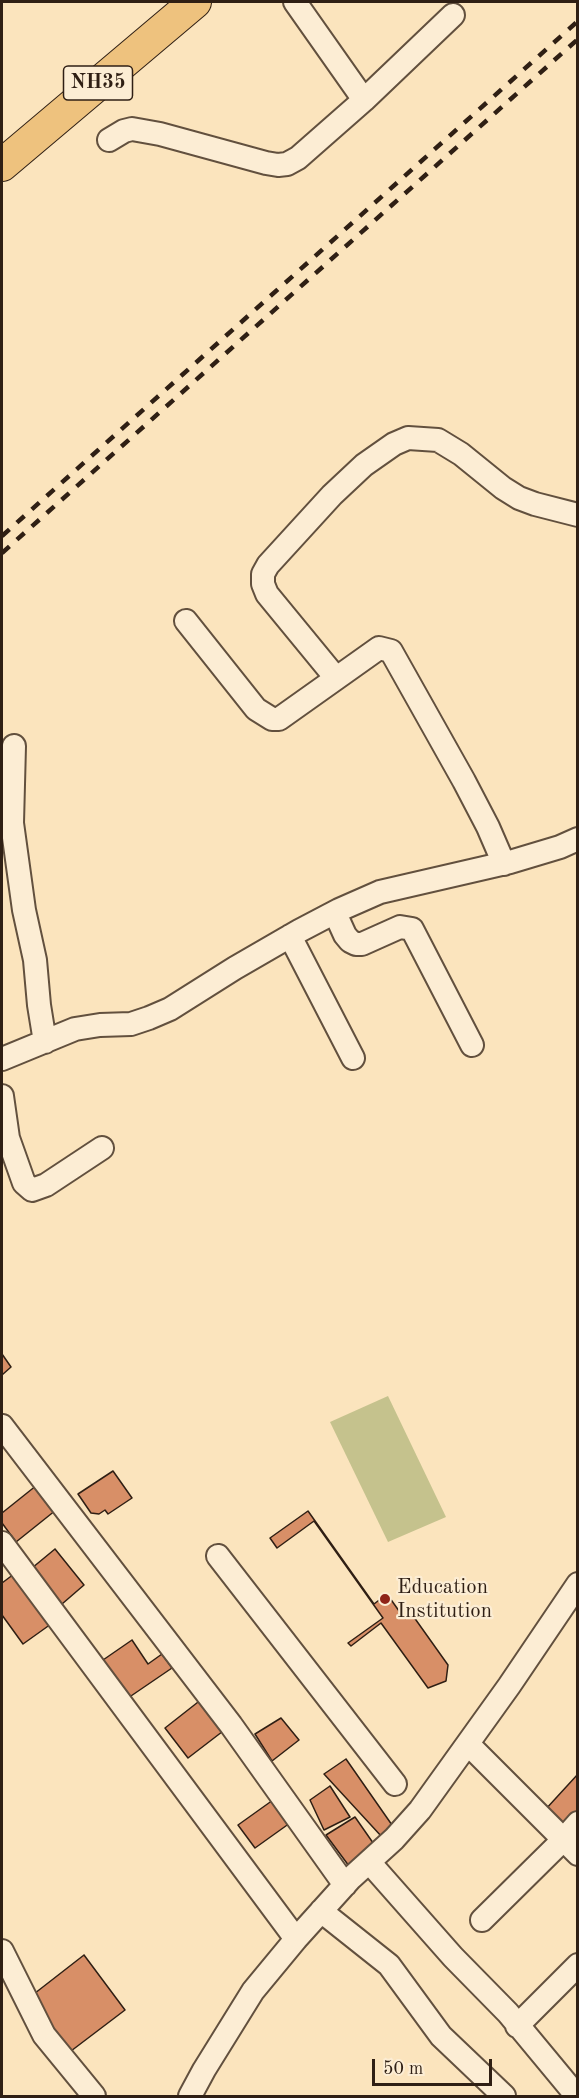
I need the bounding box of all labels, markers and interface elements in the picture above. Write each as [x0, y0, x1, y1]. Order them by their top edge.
road number: NH35 [63, 66, 132, 100]
place label: Education Institution [397, 1574, 492, 1624]
marker: Education Institution [378, 1592, 392, 1606]
scale bar [375, 2047, 495, 2085]
text: 50 m [383, 2060, 423, 2078]

